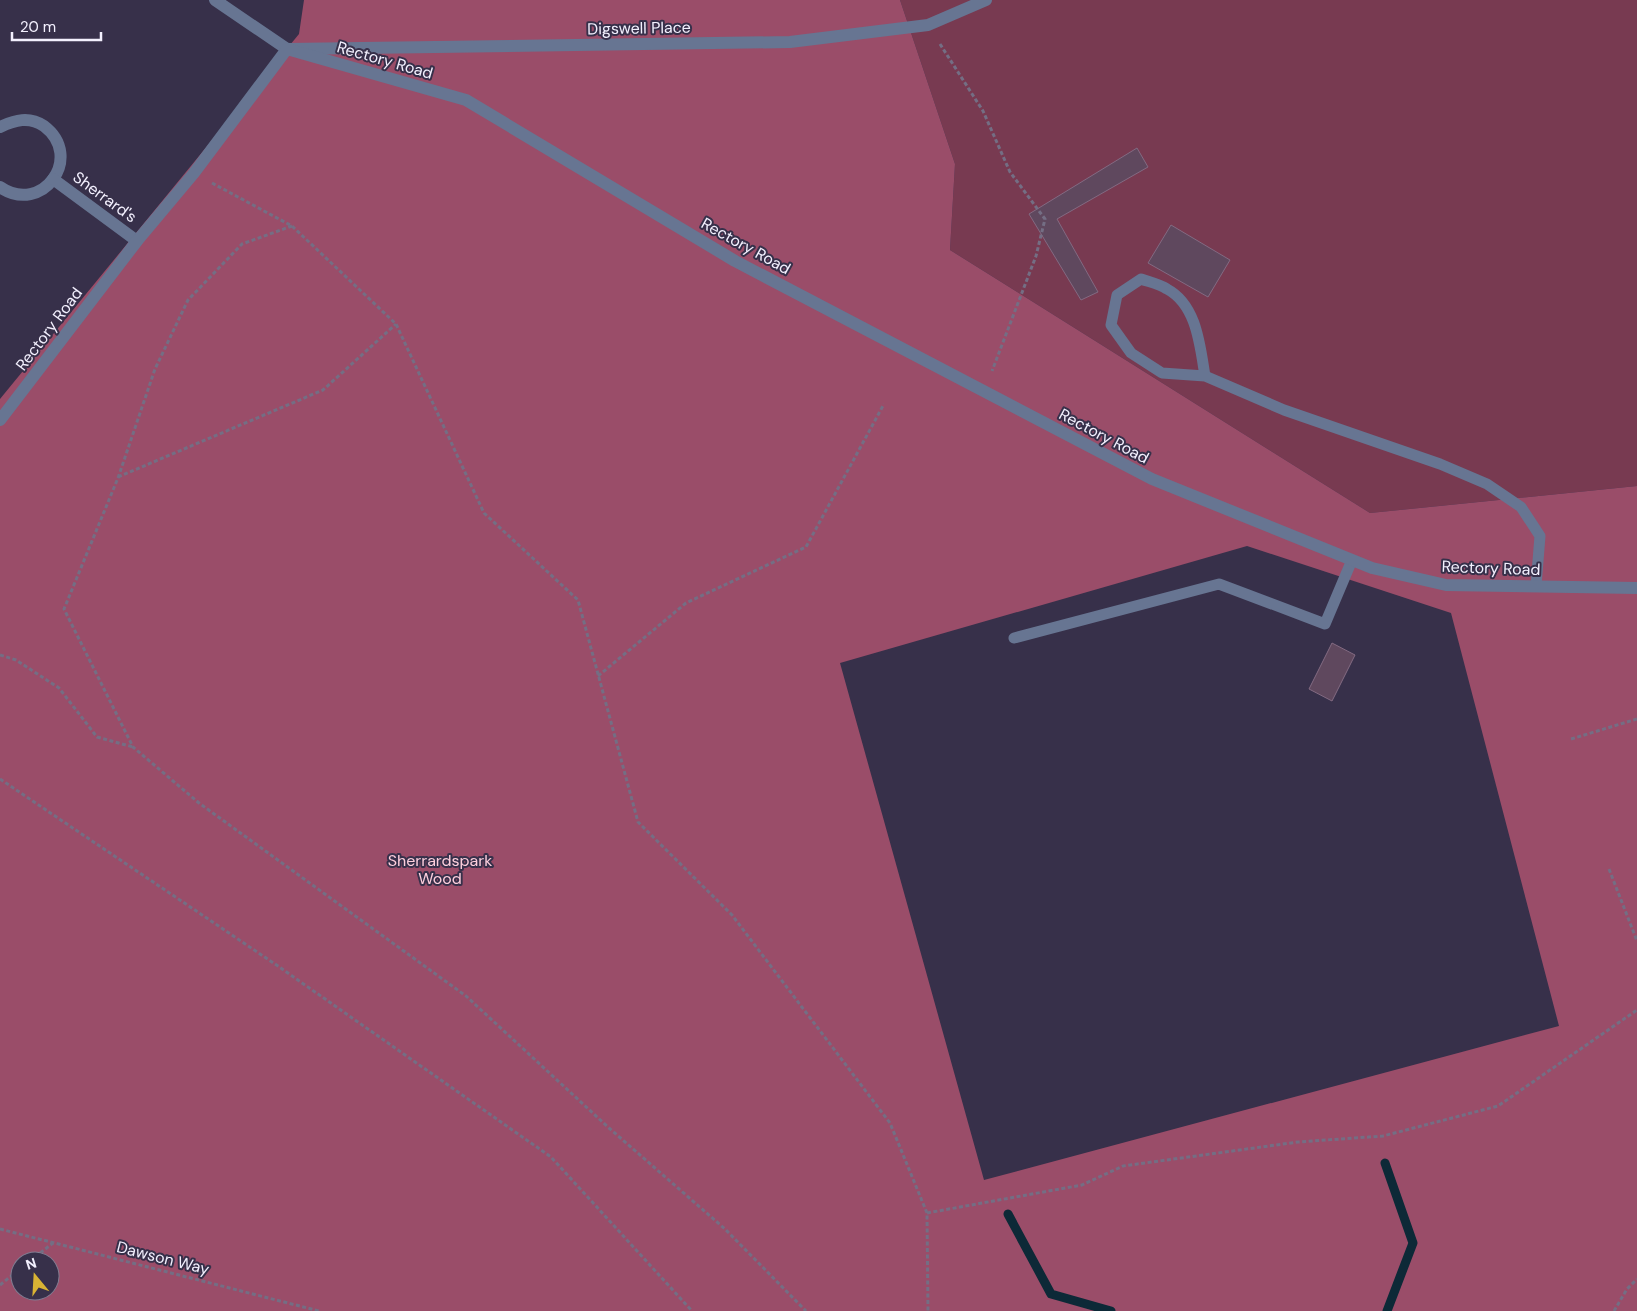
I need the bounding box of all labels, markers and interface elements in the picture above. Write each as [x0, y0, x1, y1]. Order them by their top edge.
scale bar [12, 10, 101, 42]
text: 20 m [20, 17, 56, 37]
street label: Digswell Place [587, 17, 691, 39]
street label: Rectory Road [335, 36, 435, 84]
street label: Sherrard's [69, 167, 141, 227]
street label: Rectory Road [698, 213, 794, 279]
street label: Rectory Road [11, 283, 87, 375]
street label: Rectory Road [1055, 404, 1153, 468]
street label: Rectory Road [1441, 556, 1541, 580]
park label: Sherrardspark Wood [388, 850, 492, 889]
street label: Dawson Way [114, 1236, 212, 1280]
north arrow [10, 1251, 60, 1301]
text: N [23, 1253, 39, 1274]

